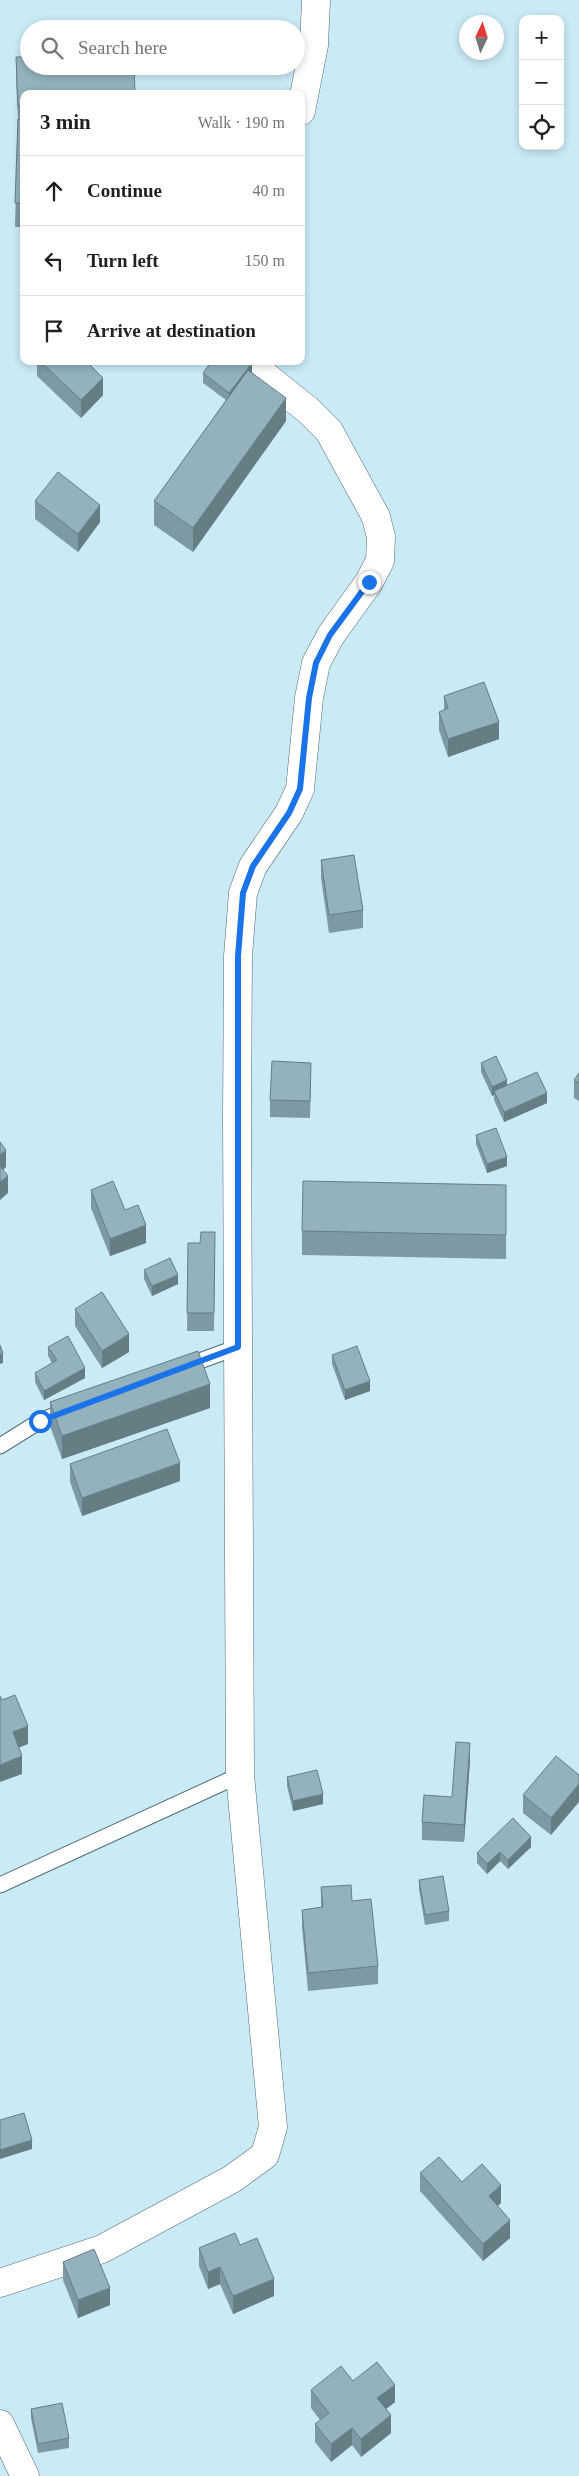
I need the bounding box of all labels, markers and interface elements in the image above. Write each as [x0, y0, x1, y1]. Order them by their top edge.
north arrow [459, 15, 504, 60]
map controls [519, 15, 564, 150]
button: + [519, 15, 564, 60]
search box [20, 20, 305, 75]
icon: search [38, 34, 66, 62]
text: Search here [78, 37, 167, 58]
button: − [519, 60, 564, 105]
button: locate [519, 105, 564, 150]
text: 3 min [40, 110, 91, 134]
text: Walk · 190 m [198, 114, 285, 131]
icon: ahead [40, 177, 68, 205]
text: Continue [87, 180, 162, 201]
text: 40 m [253, 182, 285, 199]
icon: left [40, 247, 68, 275]
text: Turn left [87, 250, 159, 271]
text: 150 m [245, 252, 285, 269]
icon: arrive [40, 317, 68, 345]
text: Arrive at destination [87, 320, 256, 341]
route end [358, 571, 381, 594]
route start [29, 1410, 52, 1433]

